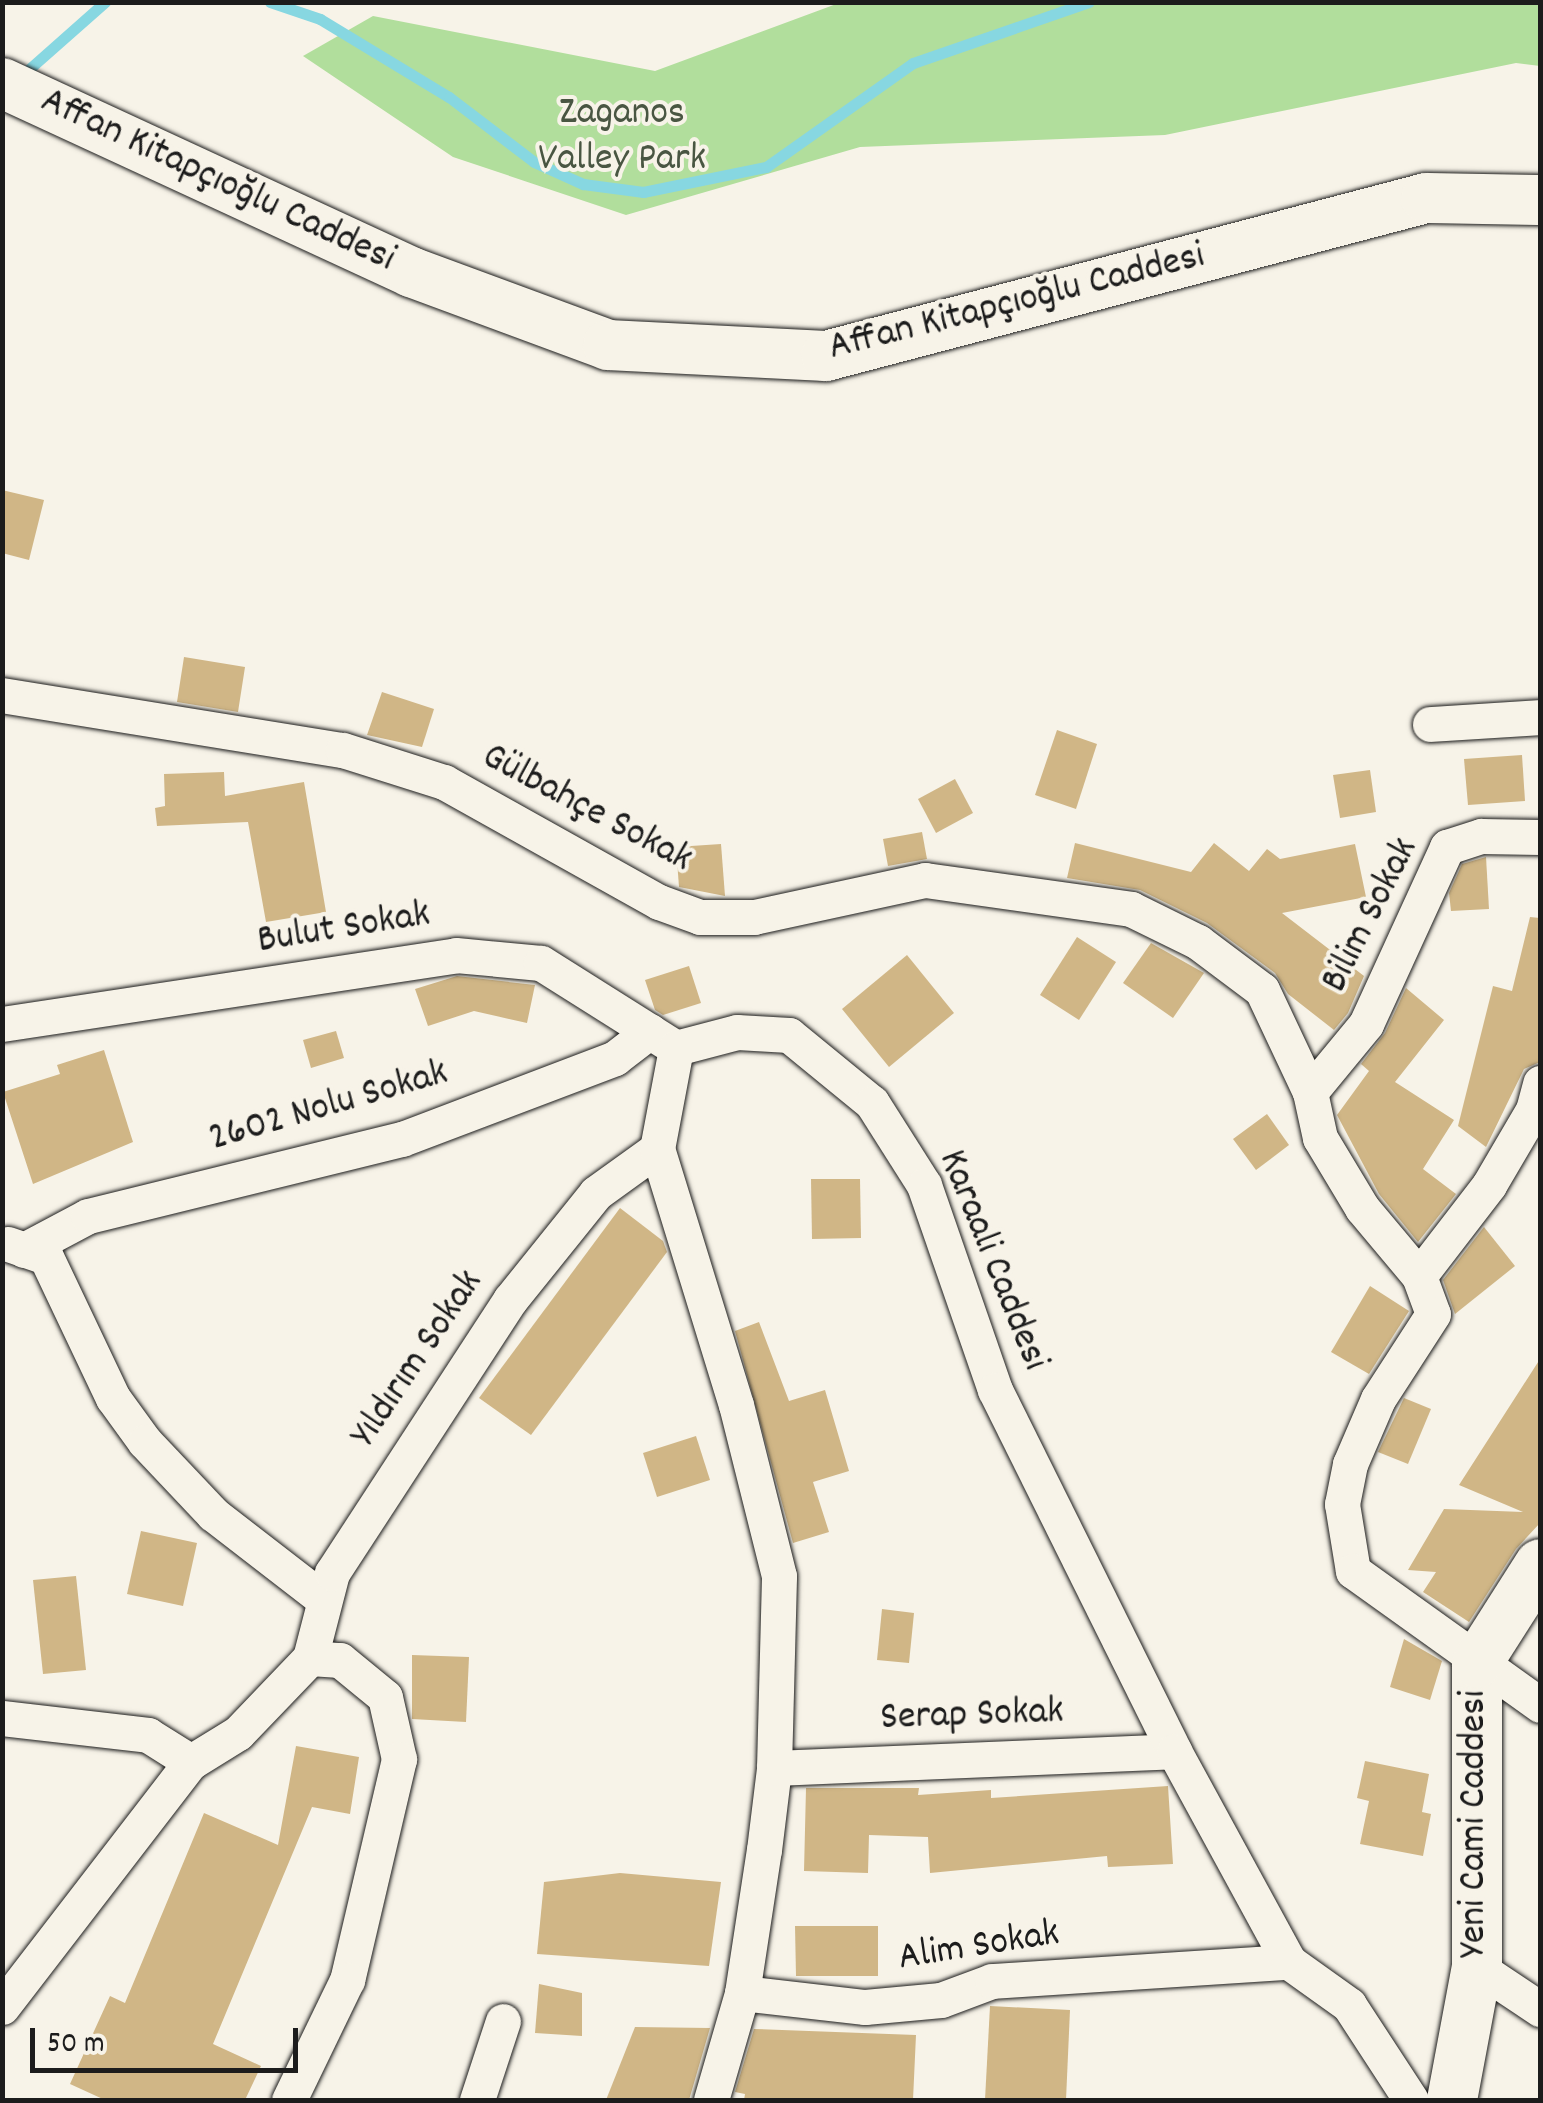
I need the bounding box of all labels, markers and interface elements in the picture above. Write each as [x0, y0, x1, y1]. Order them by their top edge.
street label: Affan Kitapçıoğlu Caddesi [32, 79, 402, 285]
park label: Zaganos Valley Park [538, 91, 706, 185]
street label: Affan Kitapçıoğlu Caddesi [824, 234, 1210, 374]
street label: Gülbahçe Sokak [473, 735, 699, 885]
street label: Bilim Sokak [1313, 831, 1431, 1001]
street label: Bulut Sokak [254, 893, 434, 967]
street label: 2602 Nolu Sokak [204, 1051, 454, 1165]
street label: Karaali Caddesi [925, 1144, 1057, 1378]
street label: Yıldırım Sokak [342, 1262, 496, 1458]
street label: Serap Sokak [879, 1690, 1065, 1744]
street label: Yeni Cami Caddesi [1452, 1690, 1500, 1958]
street label: Alim Sokak [895, 1912, 1063, 1984]
scale bar [35, 2008, 302, 2070]
text: 50 m [47, 2024, 105, 2067]

